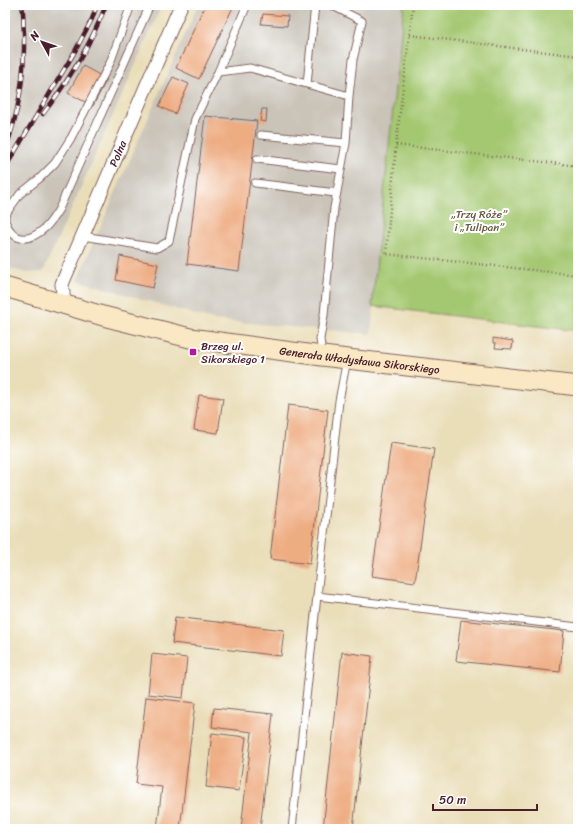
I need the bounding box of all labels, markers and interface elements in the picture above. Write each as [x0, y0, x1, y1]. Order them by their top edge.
north arrow [22, 22, 62, 62]
text: N [24, 27, 45, 46]
street label: Polna [104, 137, 132, 170]
park label: „Trzy Róże” i „Tulipan” [450, 205, 508, 237]
place label: Brzeg ul. Sikorskiego 1 [201, 337, 265, 369]
street label: Generała Władysława Sikorskiego [278, 341, 441, 380]
marker: Brzeg ul. Sikorskiego 1 [188, 347, 198, 357]
scale bar [433, 786, 537, 812]
text: 50 m [439, 789, 466, 811]

